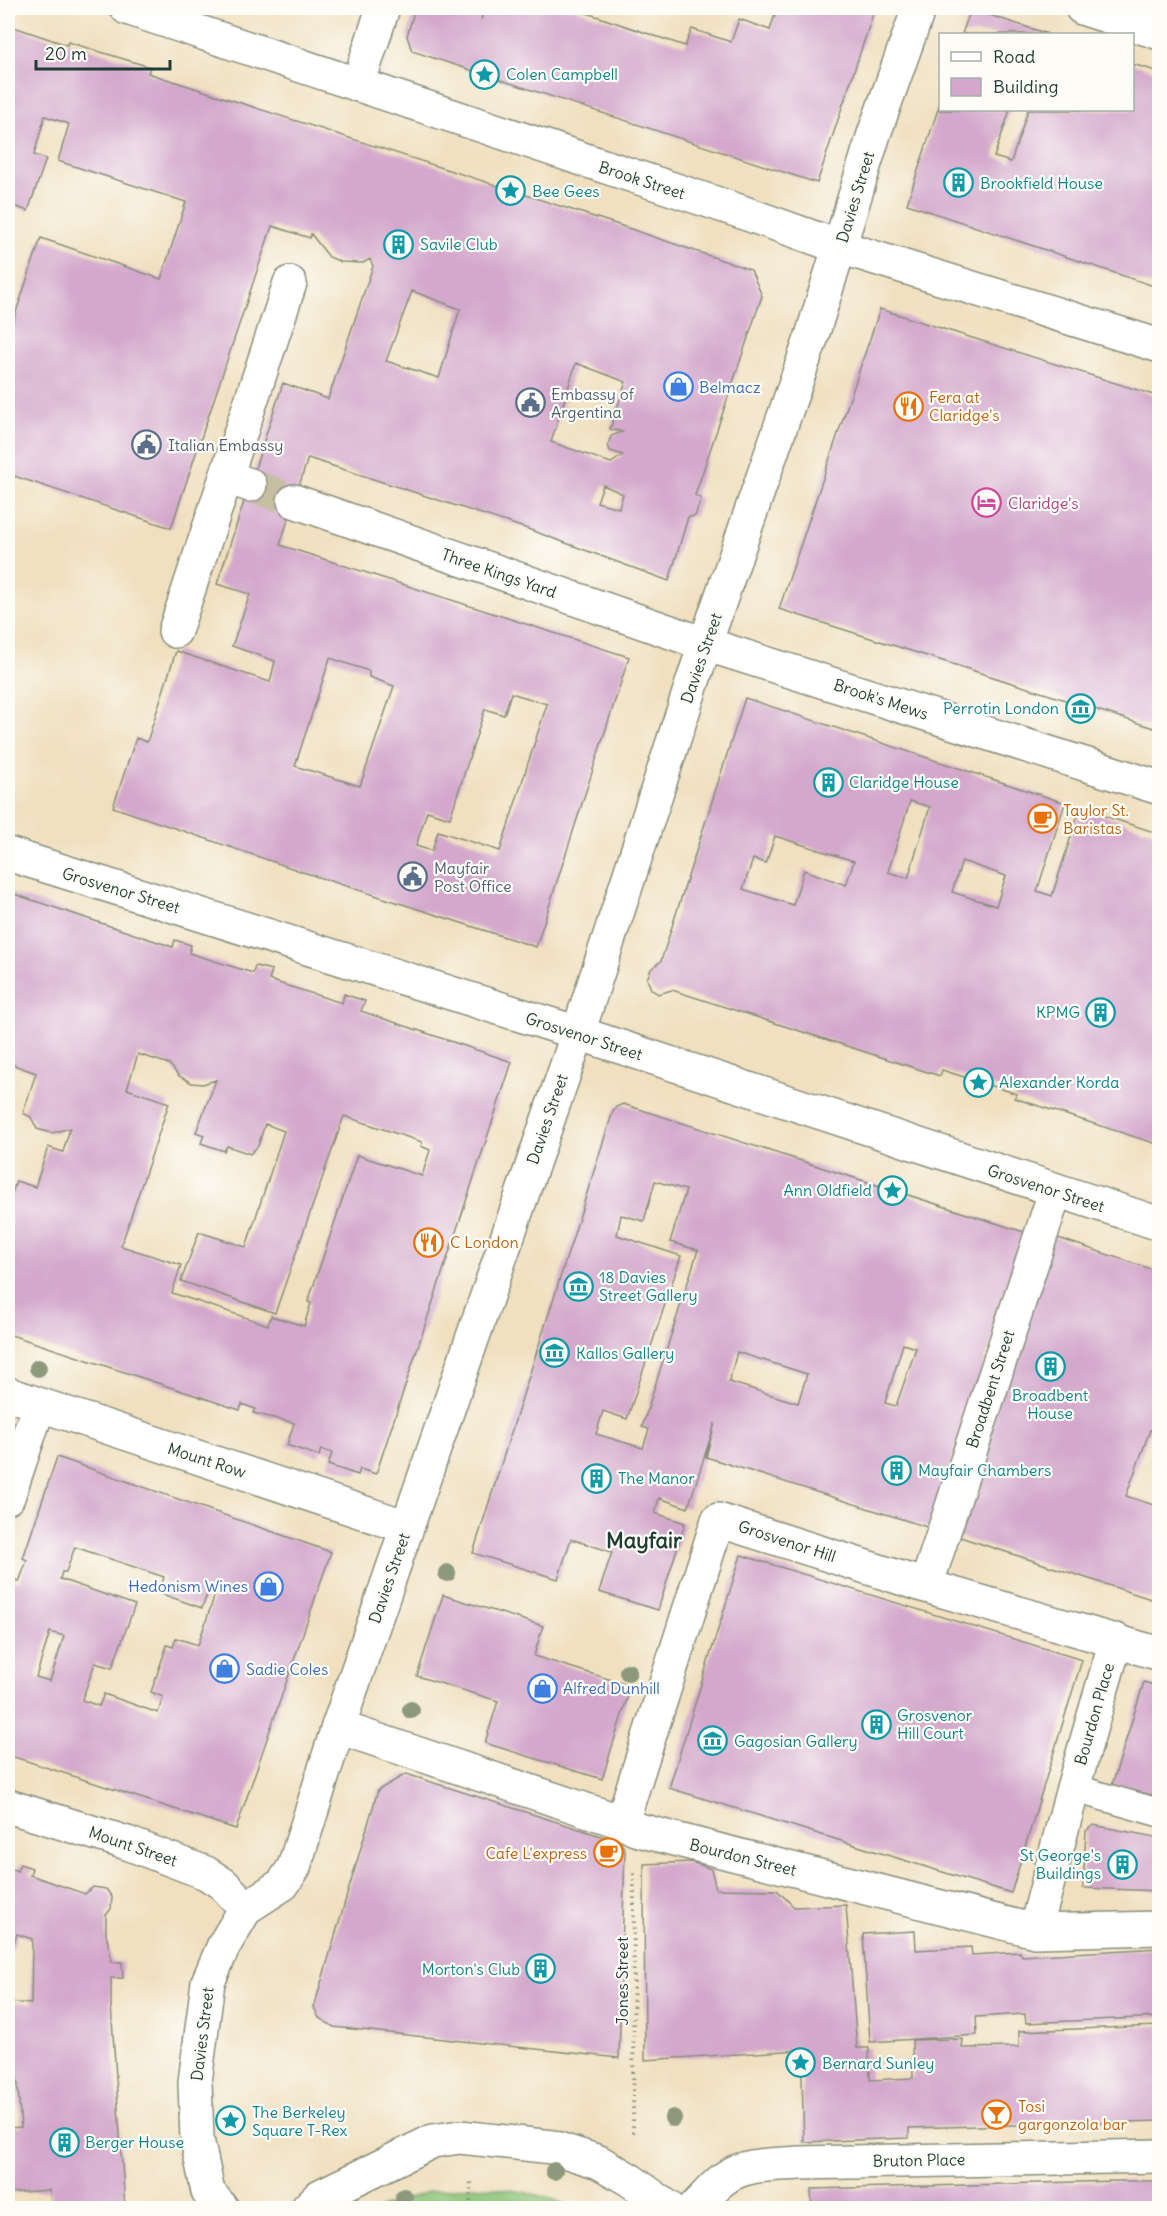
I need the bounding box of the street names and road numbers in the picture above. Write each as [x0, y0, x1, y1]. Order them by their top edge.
street label: Davies Street [832, 148, 879, 245]
street label: Brook Street [596, 157, 688, 204]
street label: Three Kings Yard [439, 544, 559, 602]
street label: Davies Street [676, 610, 726, 706]
street label: Brook's Mews [831, 674, 931, 724]
street label: Grosvenor Street [60, 863, 183, 918]
street label: Grosvenor Street [523, 1008, 646, 1065]
street label: Davies Street [522, 1071, 572, 1167]
street label: Grosvenor Street [985, 1160, 1108, 1217]
street label: Broadbent Street [962, 1327, 1019, 1450]
street label: Mount Row [165, 1438, 249, 1482]
street label: Grosvenor Hill [736, 1516, 838, 1566]
street label: Davies Street [364, 1530, 414, 1626]
street label: Bourdon Place [1070, 1661, 1118, 1767]
street label: Mount Street [86, 1822, 180, 1871]
street label: Bourdon Street [688, 1834, 799, 1880]
street label: Jones Street [612, 1936, 632, 2025]
street label: Davies Street [186, 1985, 218, 2082]
street label: Bruton Place [873, 2149, 965, 2171]

